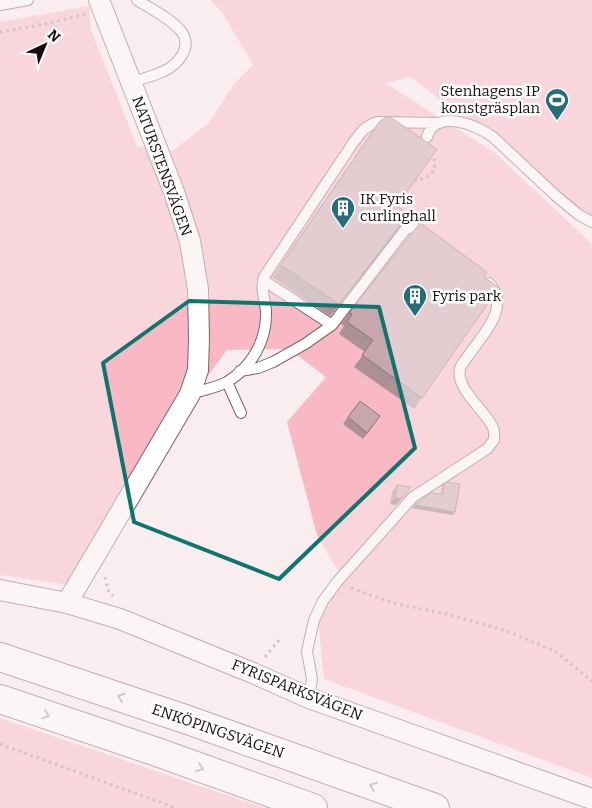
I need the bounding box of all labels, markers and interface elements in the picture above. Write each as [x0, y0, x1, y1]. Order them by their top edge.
north arrow [20, 20, 70, 70]
text: N [44, 26, 64, 46]
place label: Stenhagens IP konstgräsplan [440, 82, 540, 117]
sports icon: Stenhagens IP konstgräsplan [544, 87, 570, 121]
street label: NATURSTENSVÄGEN [128, 93, 196, 239]
place label: IK Fyris curlinghall [360, 190, 436, 225]
building icon: IK Fyris curlinghall [330, 195, 356, 229]
building icon: Fyris park [402, 283, 428, 317]
place label: Fyris park [432, 287, 502, 305]
street label: FYRISPARKSVÄGEN [229, 656, 365, 724]
one-way arrow [117, 693, 125, 703]
street label: ENKÖPINGSVÄGEN [149, 700, 287, 762]
one-way arrow [42, 709, 50, 719]
one-way arrow [195, 762, 204, 772]
one-way arrow [369, 782, 378, 792]

